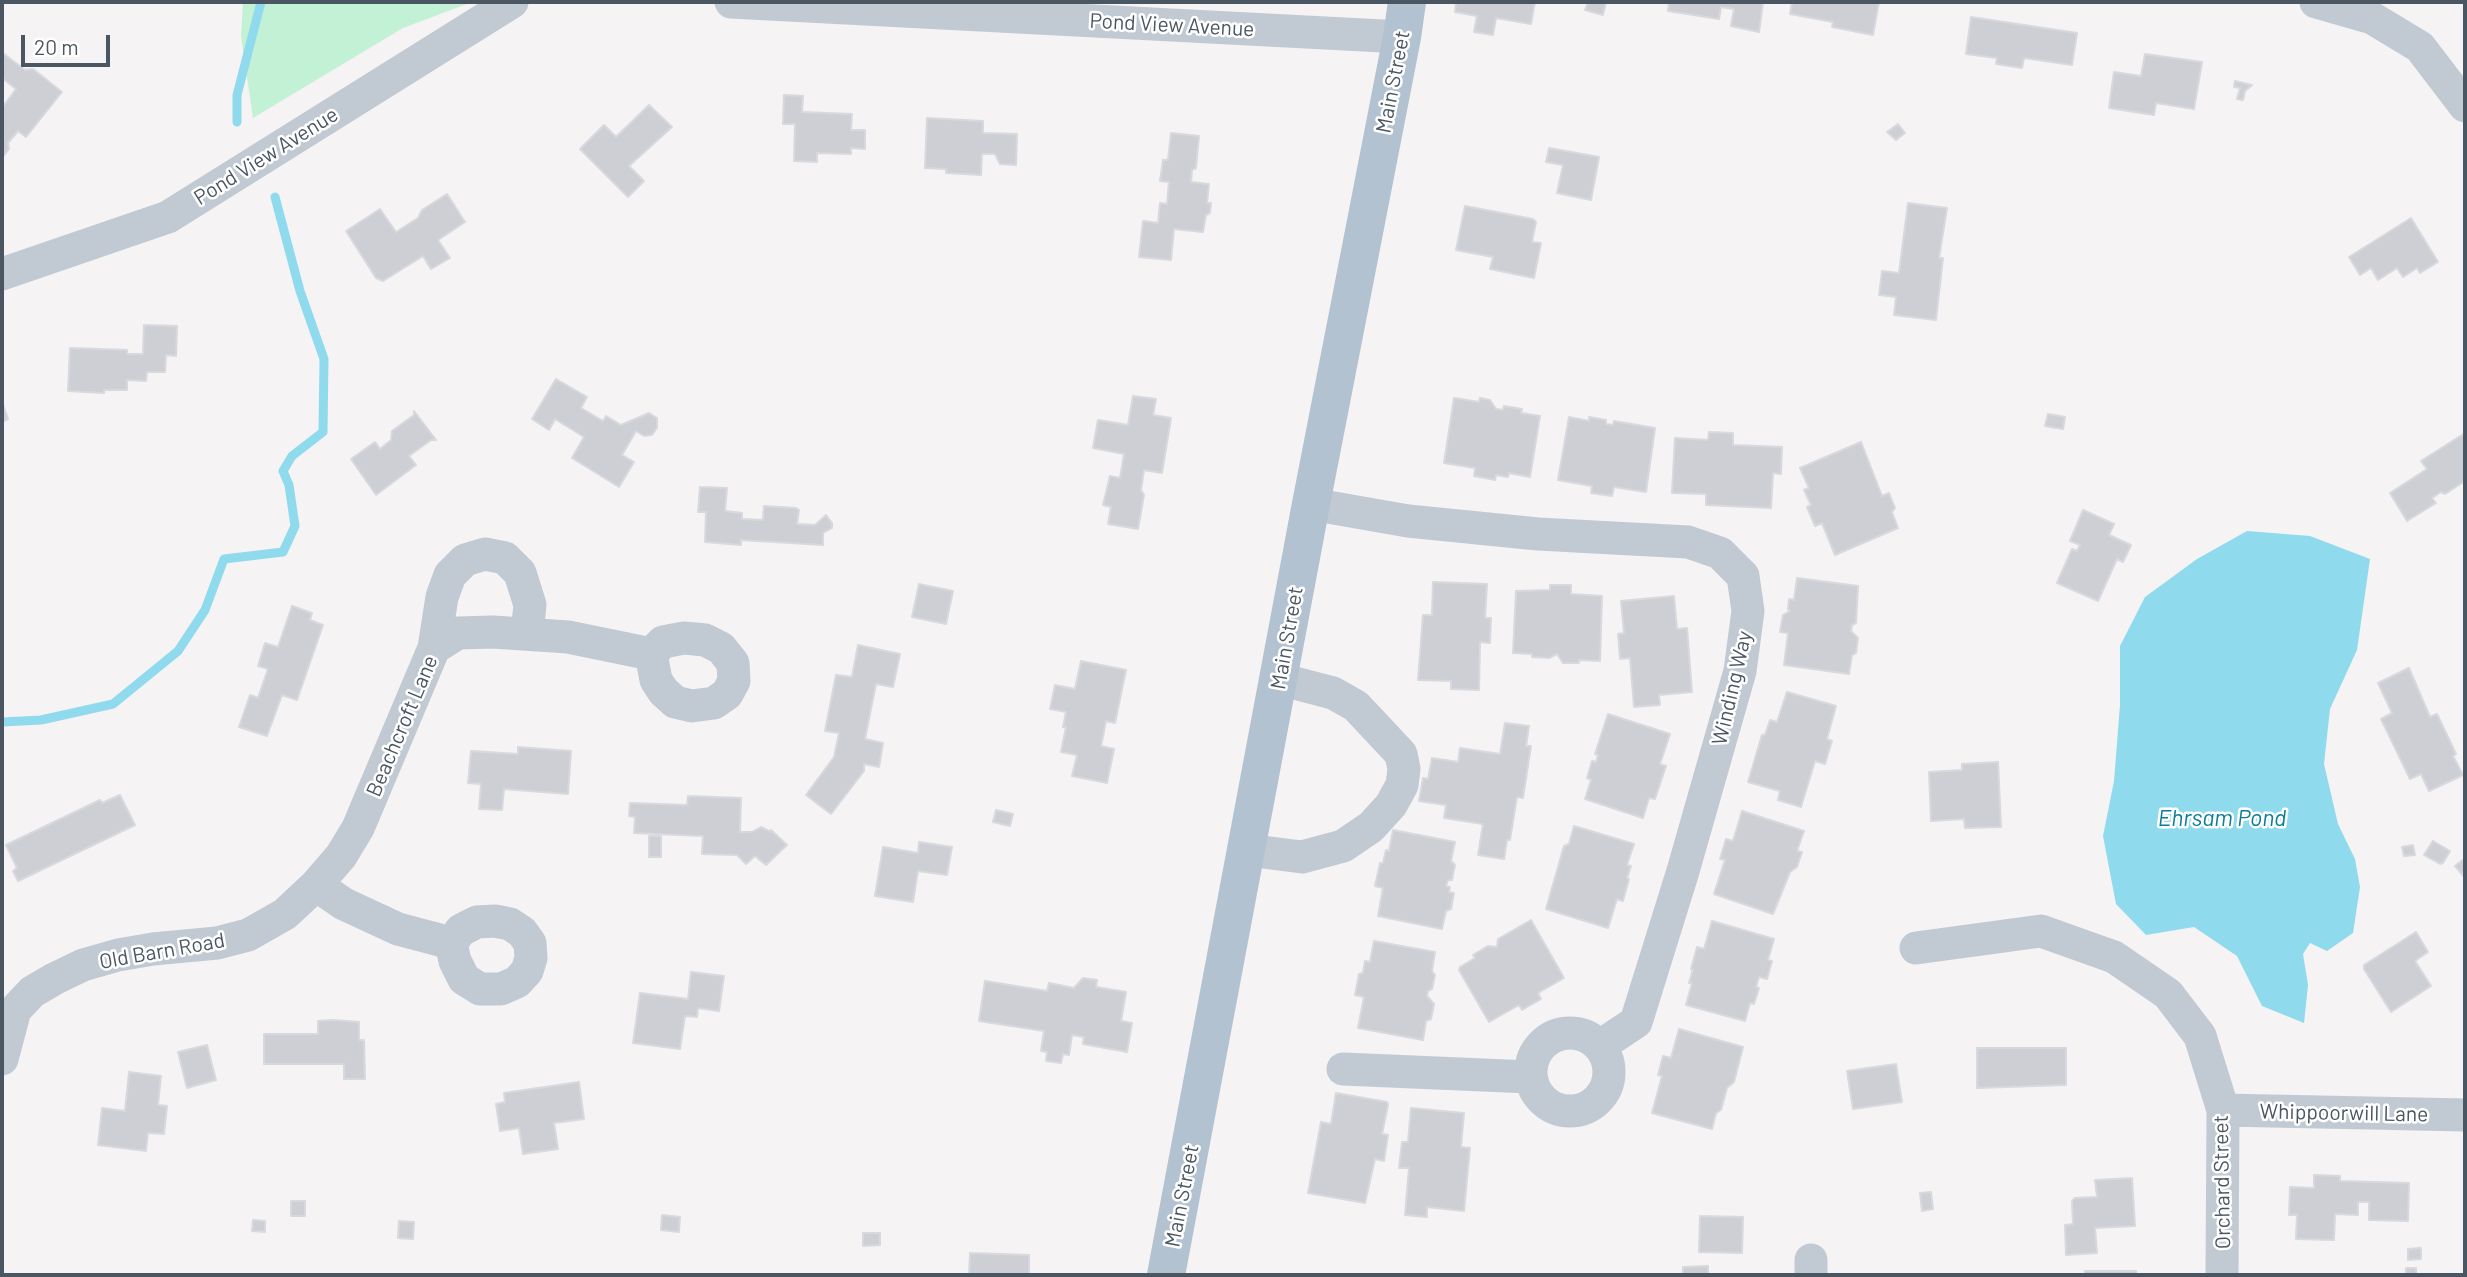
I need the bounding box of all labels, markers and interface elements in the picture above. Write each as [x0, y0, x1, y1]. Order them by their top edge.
street label: Pond View Avenue [1089, 8, 1255, 42]
scale bar [24, 21, 114, 65]
street label: Main Street [1371, 29, 1415, 135]
text: 20 m [34, 34, 79, 59]
street label: Pond View Avenue [189, 102, 343, 210]
street label: Main Street [1266, 585, 1308, 691]
street label: Winding Way [1707, 629, 1757, 747]
street label: Beachcroft Lane [361, 651, 443, 801]
water label: Ehrsam Pond [2158, 804, 2286, 832]
street label: Old Barn Road [97, 928, 227, 974]
street label: Whippoorwill Lane [2259, 1099, 2429, 1127]
street label: Orchard Street [2208, 1115, 2236, 1249]
street label: Main Street [1160, 1143, 1204, 1249]

